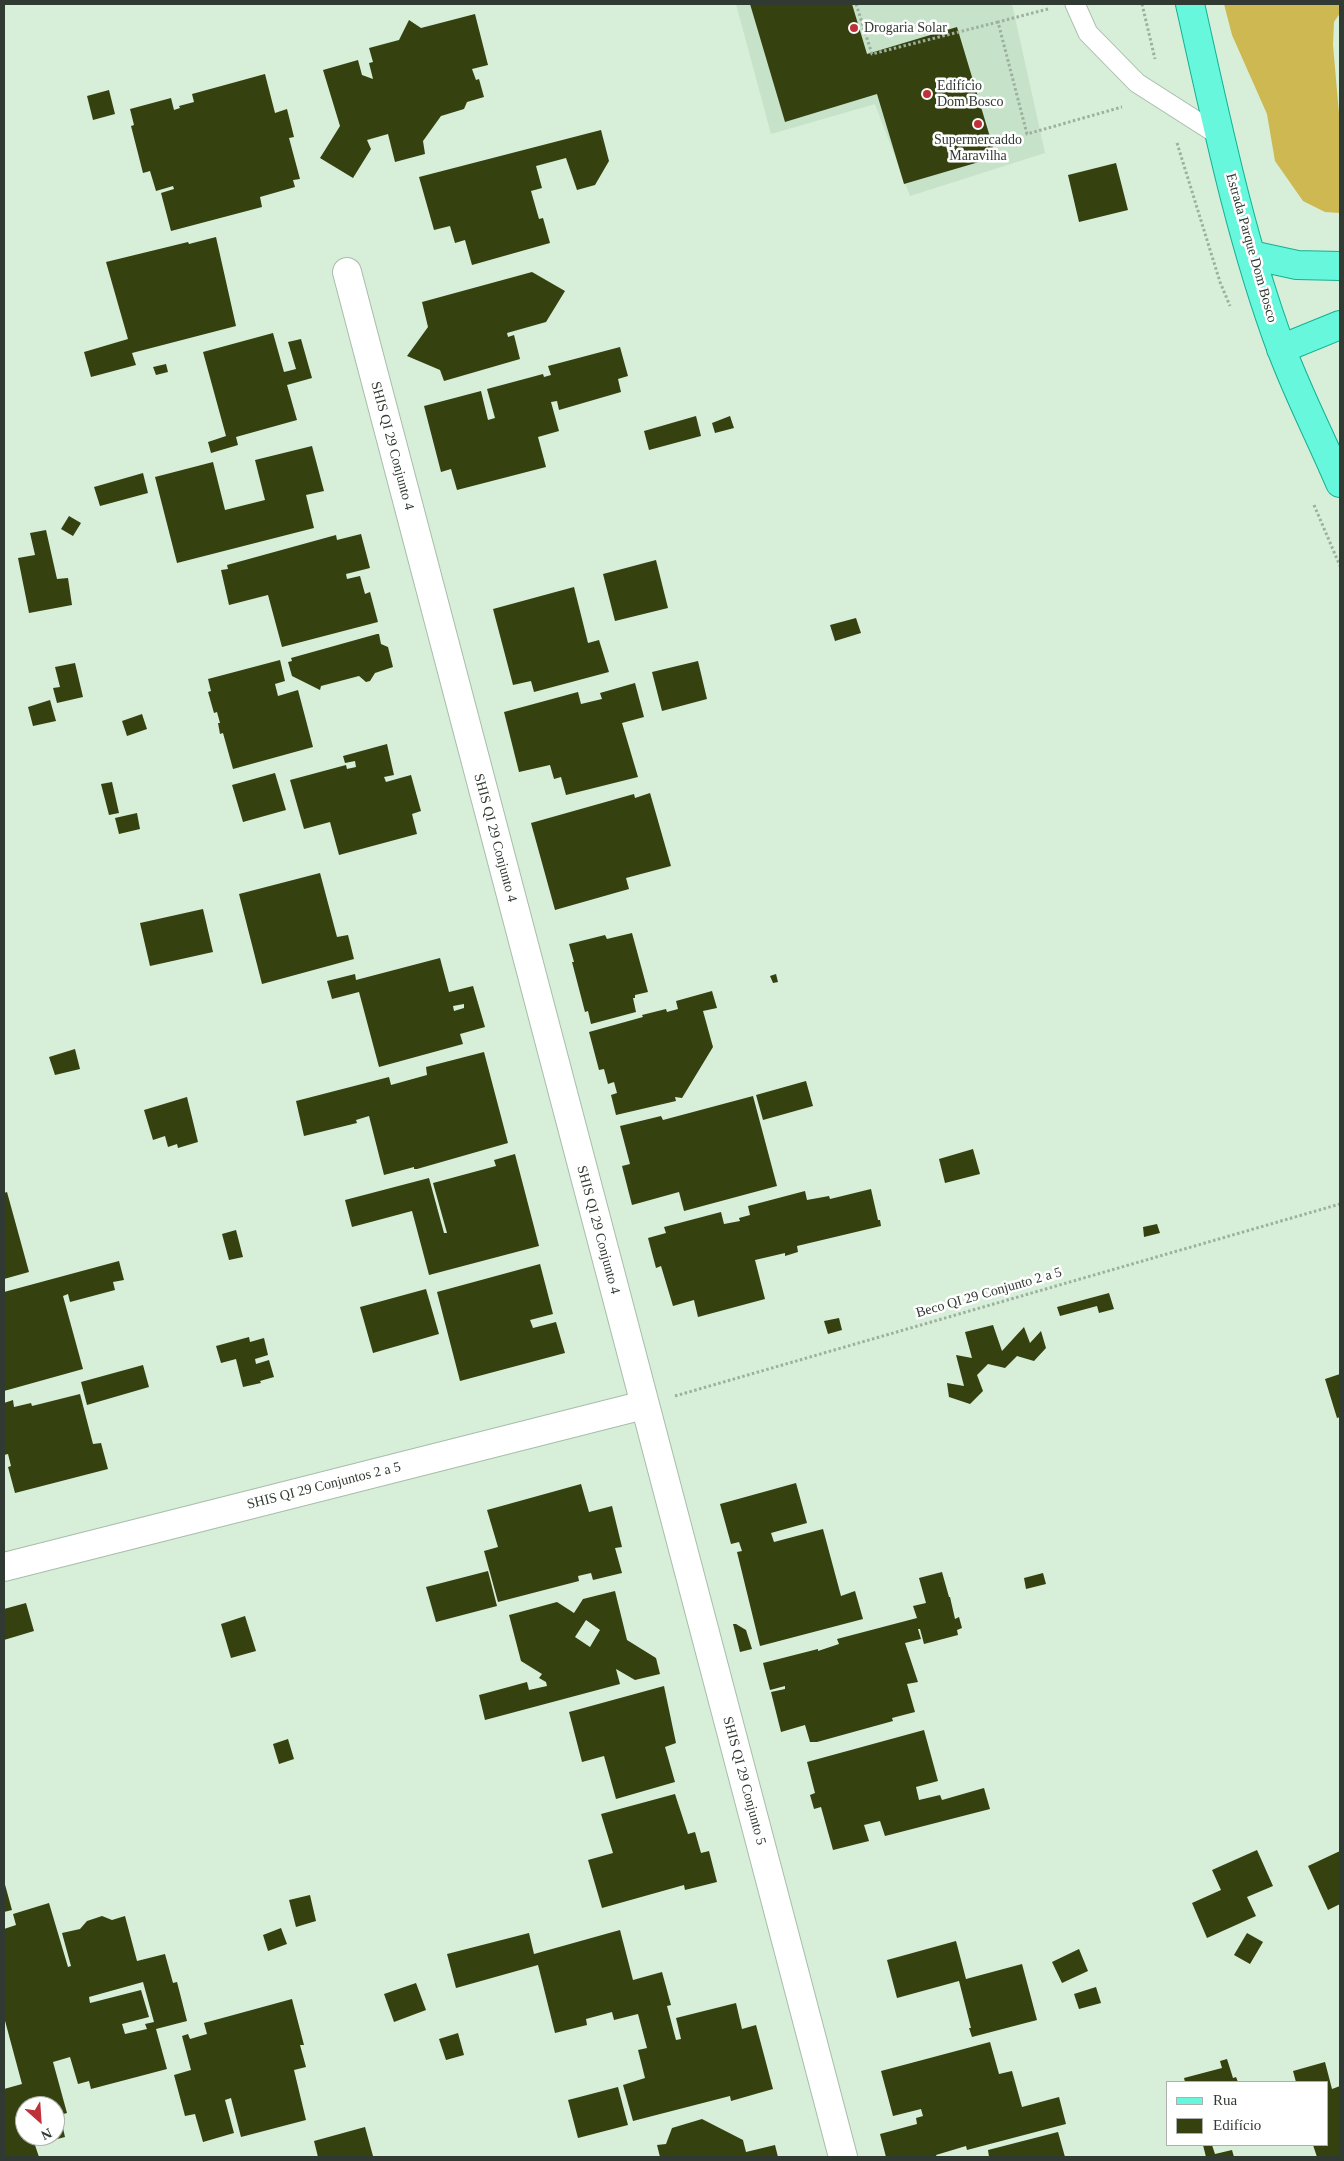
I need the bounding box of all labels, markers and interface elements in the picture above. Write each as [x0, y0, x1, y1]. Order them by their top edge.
place label: Drogaria Solar [864, 20, 947, 36]
marker: Drogaria Solar [848, 22, 860, 34]
place label: Edifício Dom Bosco [937, 78, 1004, 110]
marker: Edifício Dom Bosco [921, 88, 933, 100]
marker: Supermercaddo Maravilha [972, 118, 984, 130]
place label: Supermercaddo Maravilha [934, 132, 1022, 164]
street label: Estrada Parque Dom Bosco [1222, 171, 1280, 325]
street label: SHIS QI 29 Conjunto 4 [367, 380, 417, 512]
street label: SHIS QI 29 Conjunto 4 [470, 772, 520, 904]
street label: SHIS QI 29 Conjunto 4 [573, 1164, 623, 1296]
street label: Beco QI 29 Conjunto 2 a 5 [914, 1264, 1064, 1322]
street label: SHIS QI 29 Conjuntos 2 a 5 [245, 1459, 403, 1513]
street label: SHIS QI 29 Conjunto 5 [719, 1715, 769, 1847]
legend [1166, 2081, 1329, 2146]
text: Rua [1213, 2092, 1237, 2108]
north arrow [15, 2096, 65, 2146]
text: Edifício [1213, 2117, 1261, 2133]
text: N [39, 2125, 54, 2143]

